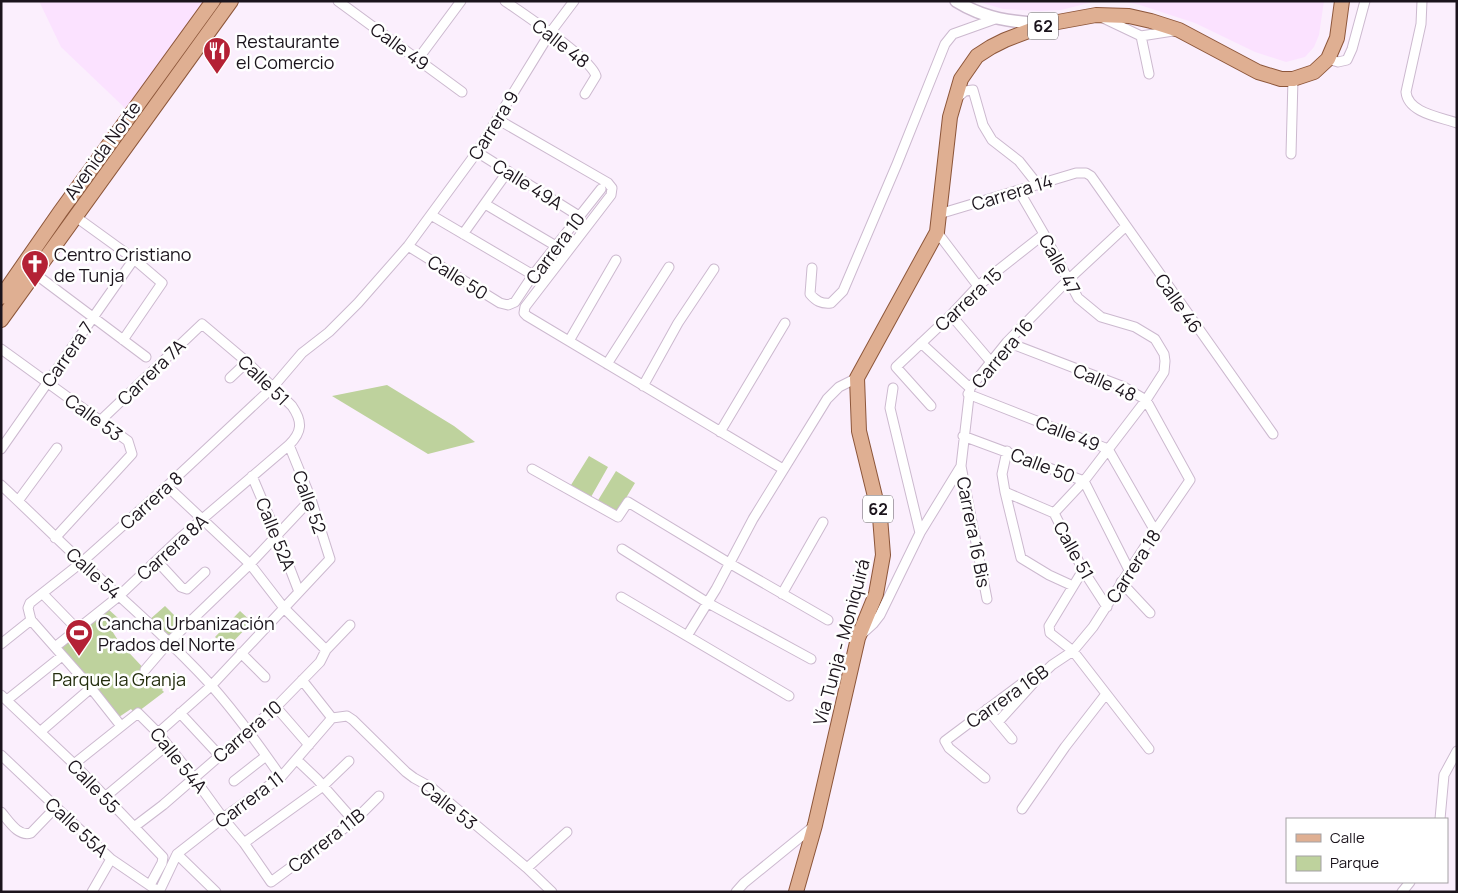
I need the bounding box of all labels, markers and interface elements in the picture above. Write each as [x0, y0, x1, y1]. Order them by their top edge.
road number: 62 [1028, 12, 1058, 40]
street label: Calle 48 [527, 13, 595, 73]
street label: Calle 49 [366, 17, 434, 75]
place label: Restaurante el Comercio [236, 29, 339, 74]
restaurant icon: Restaurante el Comercio [202, 36, 232, 75]
street label: Carrera 9 [462, 86, 524, 164]
street label: Avenida Norte [58, 96, 146, 204]
street label: Calle 49A [488, 153, 568, 215]
street label: Carrera 14 [969, 168, 1055, 216]
street label: Carrera 10 [520, 207, 590, 289]
street label: Calle 47 [1034, 230, 1086, 298]
place label: Centro Cristiano de Tunja [54, 242, 191, 287]
church icon: Centro Cristiano de Tunja [20, 249, 50, 288]
street label: Calle 50 [423, 249, 493, 305]
street label: Carrera 15 [929, 262, 1007, 336]
street label: Calle 46 [1150, 269, 1208, 337]
street label: Carrera 16 [966, 313, 1038, 393]
street label: Carrera 7 [36, 316, 98, 392]
street label: Carrera 7A [112, 333, 191, 410]
street label: Calle 51 [233, 350, 295, 410]
street label: Calle 48 [1070, 358, 1140, 406]
street label: Calle 53 [60, 388, 128, 446]
street label: Calle 49 [1032, 410, 1104, 456]
street label: Calle 50 [1008, 442, 1078, 488]
street label: Carrera 8 [115, 466, 187, 534]
street label: Calle 52 [288, 467, 332, 537]
street label: Carrera 16 Bis [951, 475, 997, 589]
street label: Calle 52A [251, 494, 302, 575]
road number: 62 [863, 496, 893, 522]
street label: Carrera 8A [131, 508, 213, 585]
street label: Calle 51 [1048, 517, 1100, 583]
street label: Carrera 18 [1100, 524, 1166, 608]
street label: Calle 54 [61, 542, 127, 604]
street label: Vía Tunja - Moniquirá [807, 556, 875, 728]
place label: Cancha Urbanización Prados del Norte [98, 611, 275, 656]
sports icon: Cancha Urbanización Prados del Norte [64, 618, 94, 657]
street label: Carrera 16B [961, 659, 1053, 733]
park label: Parque la Granja [52, 667, 186, 691]
street label: Carrera 10 [207, 694, 287, 768]
street label: Calle 54A [145, 722, 213, 798]
street label: Calle 55 [62, 754, 126, 818]
street label: Carrera 11 [210, 765, 288, 833]
street label: Calle 53 [416, 775, 482, 835]
street label: Calle 55A [40, 792, 114, 863]
street label: Carrera 11B [283, 803, 369, 877]
legend [1286, 818, 1448, 883]
text: Calle [1330, 827, 1365, 848]
text: Parque [1330, 852, 1379, 873]

